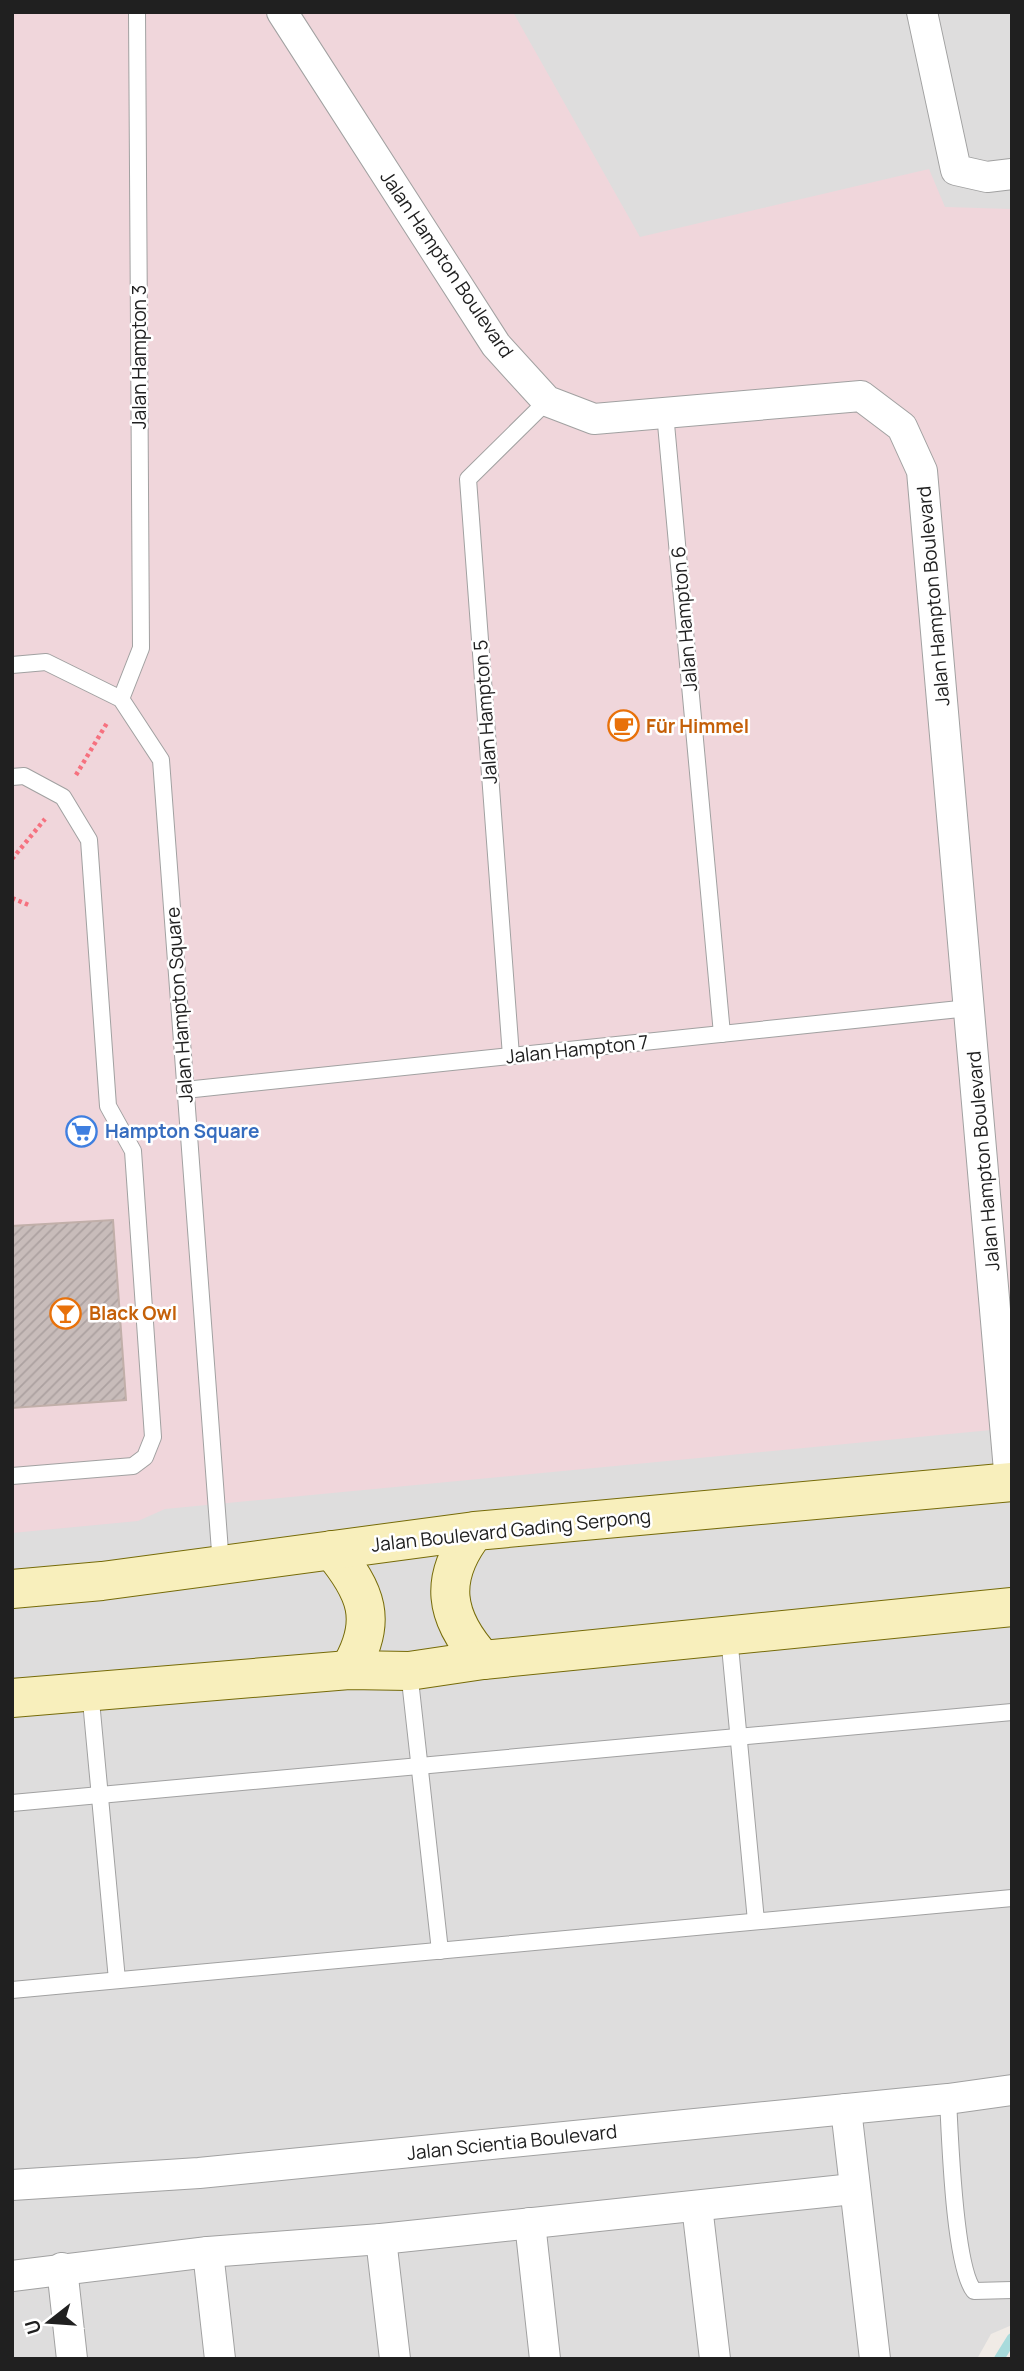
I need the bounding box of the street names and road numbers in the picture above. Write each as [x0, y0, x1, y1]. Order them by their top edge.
street label: Jalan Hampton Boulevard [374, 165, 520, 363]
street label: Jalan Hampton 3 [126, 285, 152, 429]
street label: Jalan Hampton Boulevard [910, 485, 956, 707]
street label: Jalan Hampton 6 [665, 545, 703, 693]
street label: Jalan Hampton 5 [467, 639, 503, 785]
street label: Jalan Hampton Square [159, 906, 199, 1104]
street label: Jalan Hampton 7 [504, 1029, 650, 1069]
street label: Jalan Hampton Boulevard [960, 1050, 1006, 1272]
street label: Jalan Boulevard Gading Serpong [370, 1502, 652, 1558]
street label: Jalan Scientia Boulevard [406, 2118, 618, 2166]

